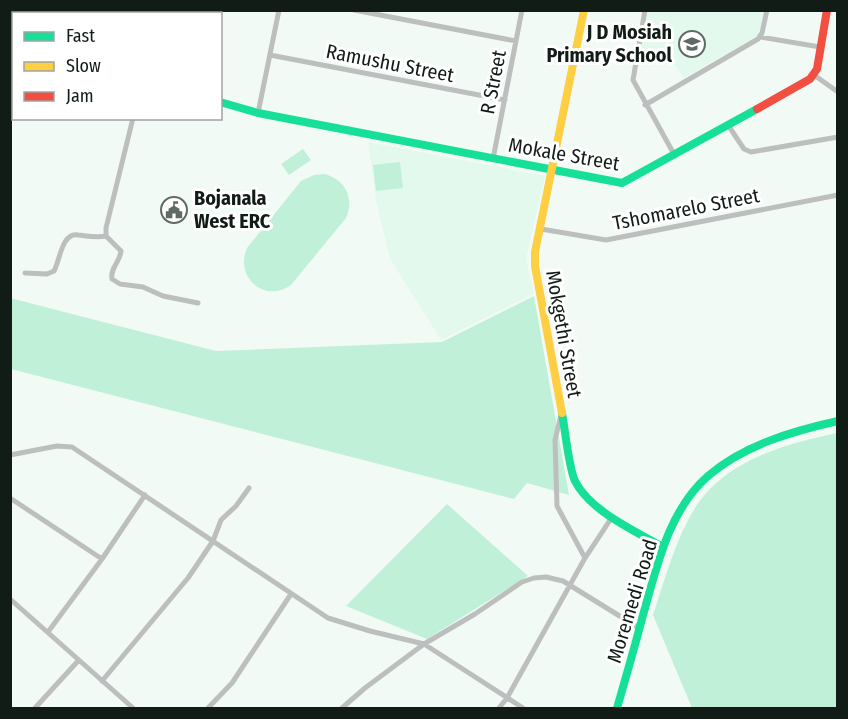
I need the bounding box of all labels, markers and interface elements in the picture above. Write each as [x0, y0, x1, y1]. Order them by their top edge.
legend [12, 12, 222, 120]
place label: J D Mosiah Primary School [546, 20, 673, 67]
text: Fast [66, 25, 95, 47]
school or university icon: J D Mosiah Primary School [677, 29, 707, 59]
street label: Ramushu Street [324, 39, 456, 87]
street label: R Street [475, 47, 511, 116]
text: Slow [66, 55, 101, 77]
text: Jam [66, 85, 94, 107]
street label: Mokale Street [507, 132, 622, 176]
street label: Tshomarelo Street [611, 183, 762, 235]
place label: Bojanala West ERC [194, 186, 271, 233]
public building icon: Bojanala West ERC [159, 195, 189, 225]
street label: Mokgethi Street [541, 268, 587, 400]
street label: Moremedi Road [602, 536, 662, 666]

